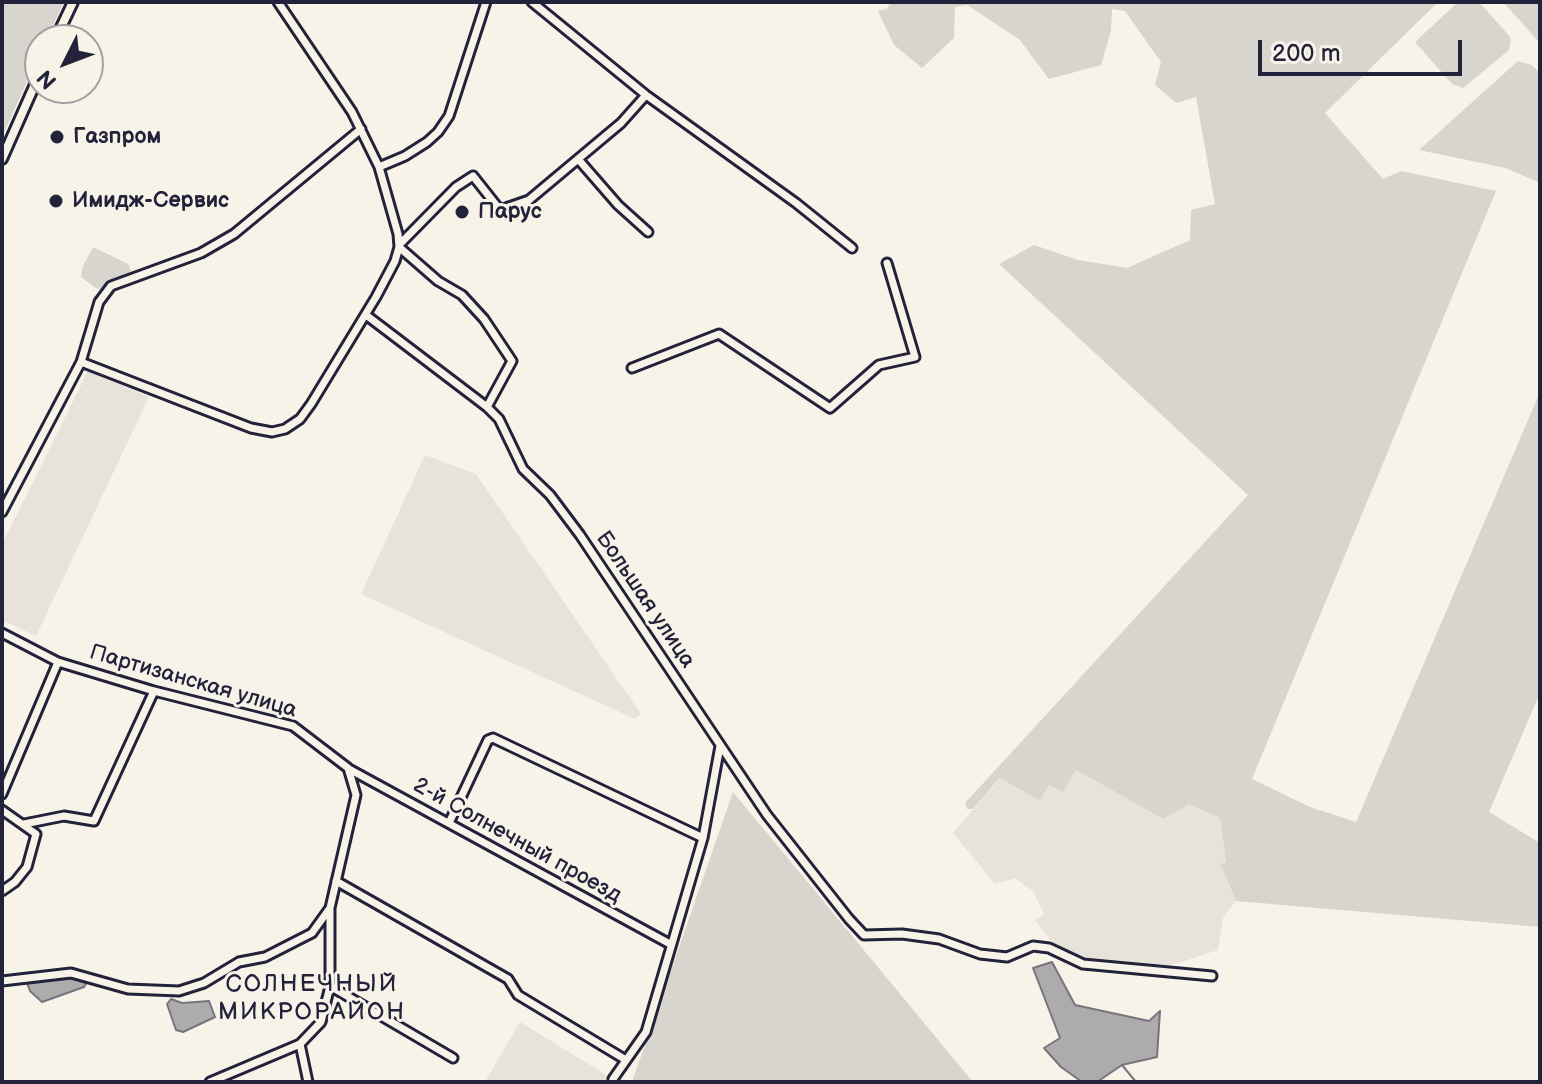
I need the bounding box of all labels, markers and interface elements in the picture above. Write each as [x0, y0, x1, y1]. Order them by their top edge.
north arrow [24, 24, 104, 104]
scale bar [1262, 24, 1466, 74]
text: 200 m [1272, 39, 1341, 68]
text: N [32, 64, 63, 94]
place label: Газпром [73, 124, 161, 150]
marker: Газпром [48, 128, 66, 146]
place label: Имидж-Сервис [72, 188, 229, 214]
marker: Имидж-Сервис [47, 192, 65, 210]
place label: Парус [478, 199, 542, 225]
marker: Парус [453, 203, 471, 221]
street label: Большая улица [590, 527, 700, 673]
street label: Партизанская улица [86, 640, 300, 724]
street label: 2-й Солнечный проезд [408, 773, 626, 909]
district label: СОЛНЕЧНЫЙ МИКРОРАЙОН [218, 971, 406, 1027]

